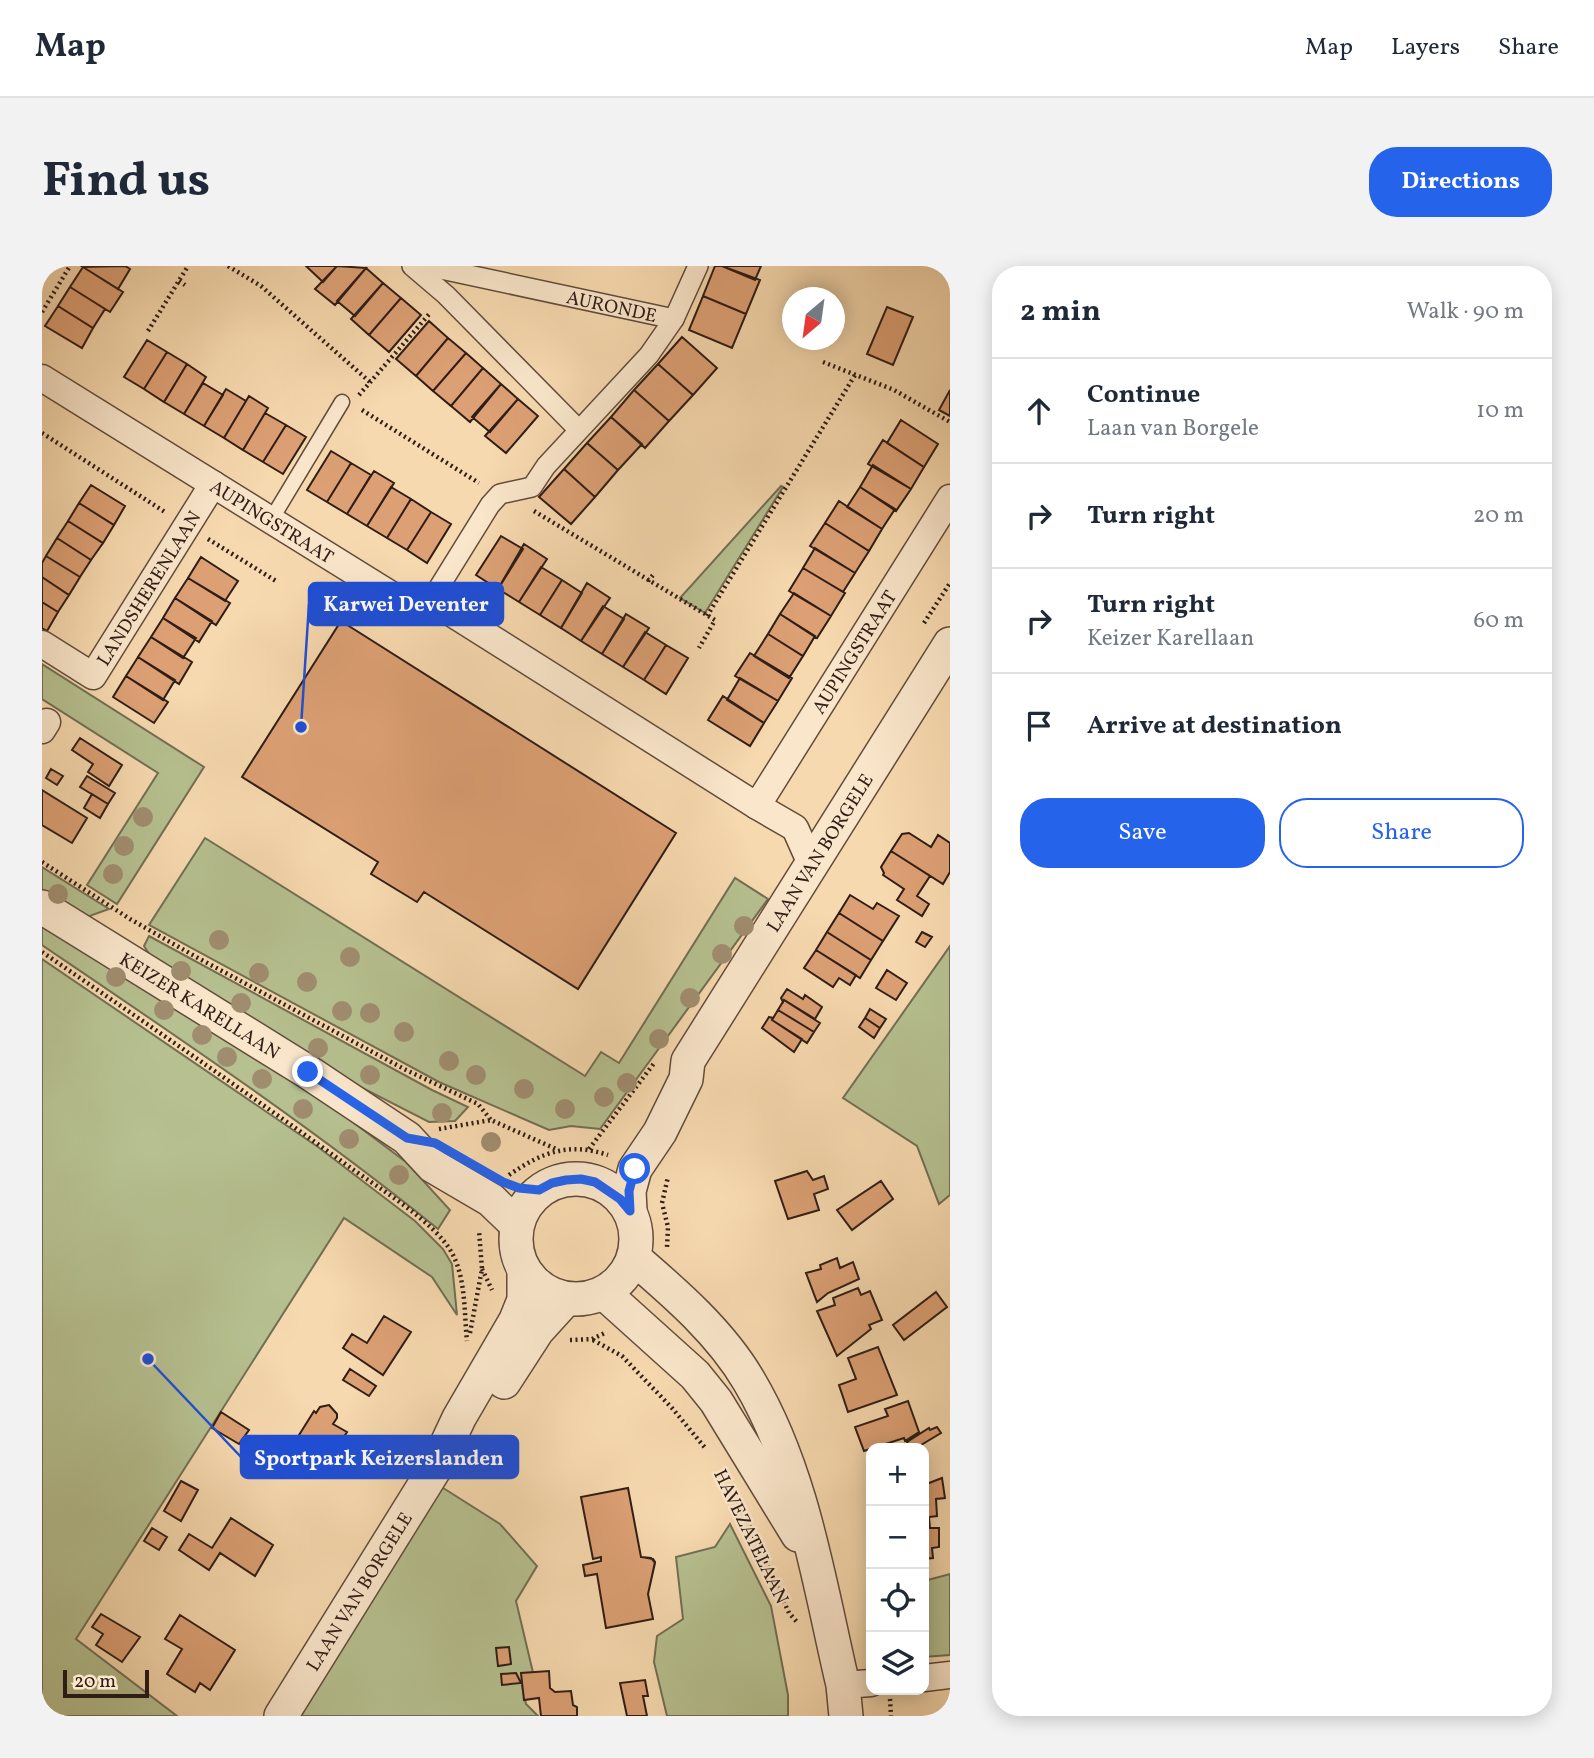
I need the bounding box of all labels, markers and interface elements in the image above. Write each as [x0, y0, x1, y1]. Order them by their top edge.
text: Map [35, 25, 106, 71]
text: Map [1305, 31, 1353, 65]
text: Layers [1391, 31, 1460, 65]
text: Share [1498, 31, 1559, 65]
button: Directions [1369, 147, 1552, 217]
text: Find us [42, 148, 210, 217]
street label: AURONDE [564, 285, 659, 330]
north arrow [782, 287, 845, 350]
text: 2 min [1020, 291, 1101, 333]
text: Walk · 90 m [1407, 296, 1524, 328]
text: Continue [1087, 377, 1200, 413]
icon: ahead [1020, 392, 1058, 430]
text: 10 m [1476, 395, 1524, 427]
text: Laan van Borgele [1087, 413, 1259, 445]
street label: AUPINGSTRAAT [204, 474, 338, 571]
icon: right [1020, 497, 1058, 535]
text: Turn right [1087, 498, 1215, 534]
text: 20 m [1473, 500, 1524, 532]
street label: LANDSHERENLAAN [91, 507, 208, 672]
callout: Karwei Deventer [309, 583, 503, 625]
street label: AUPINGSTRAAT [807, 586, 904, 720]
text: Turn right [1087, 587, 1215, 623]
text: Karwei Deventer [323, 591, 489, 620]
icon: right [1020, 602, 1058, 640]
text: 60 m [1474, 605, 1524, 637]
text: Keizer Karellaan [1087, 623, 1254, 655]
icon: arrive [1020, 707, 1058, 745]
text: Arrive at destination [1087, 708, 1342, 744]
street label: LAAN VAN BORGELE [761, 769, 880, 938]
button: Save [1020, 798, 1265, 868]
button: Share [1279, 798, 1524, 868]
street label: KEIZER KARELLAAN [114, 947, 284, 1066]
route end [292, 1056, 323, 1087]
route start [619, 1153, 650, 1184]
callout: Sportpark Keizerslanden [241, 1436, 518, 1478]
map controls [866, 1443, 929, 1695]
button: + [866, 1443, 929, 1506]
text: Sportpark Keizerslanden [254, 1445, 504, 1474]
street label: HAVEZATELAAN [706, 1465, 794, 1609]
button: − [866, 1506, 929, 1569]
street label: LAAN VAN BORGELE [301, 1508, 420, 1677]
button: locate [866, 1569, 929, 1632]
button: layers [866, 1632, 929, 1695]
scale bar [63, 1667, 149, 1699]
text: 20 m [74, 1669, 116, 1695]

